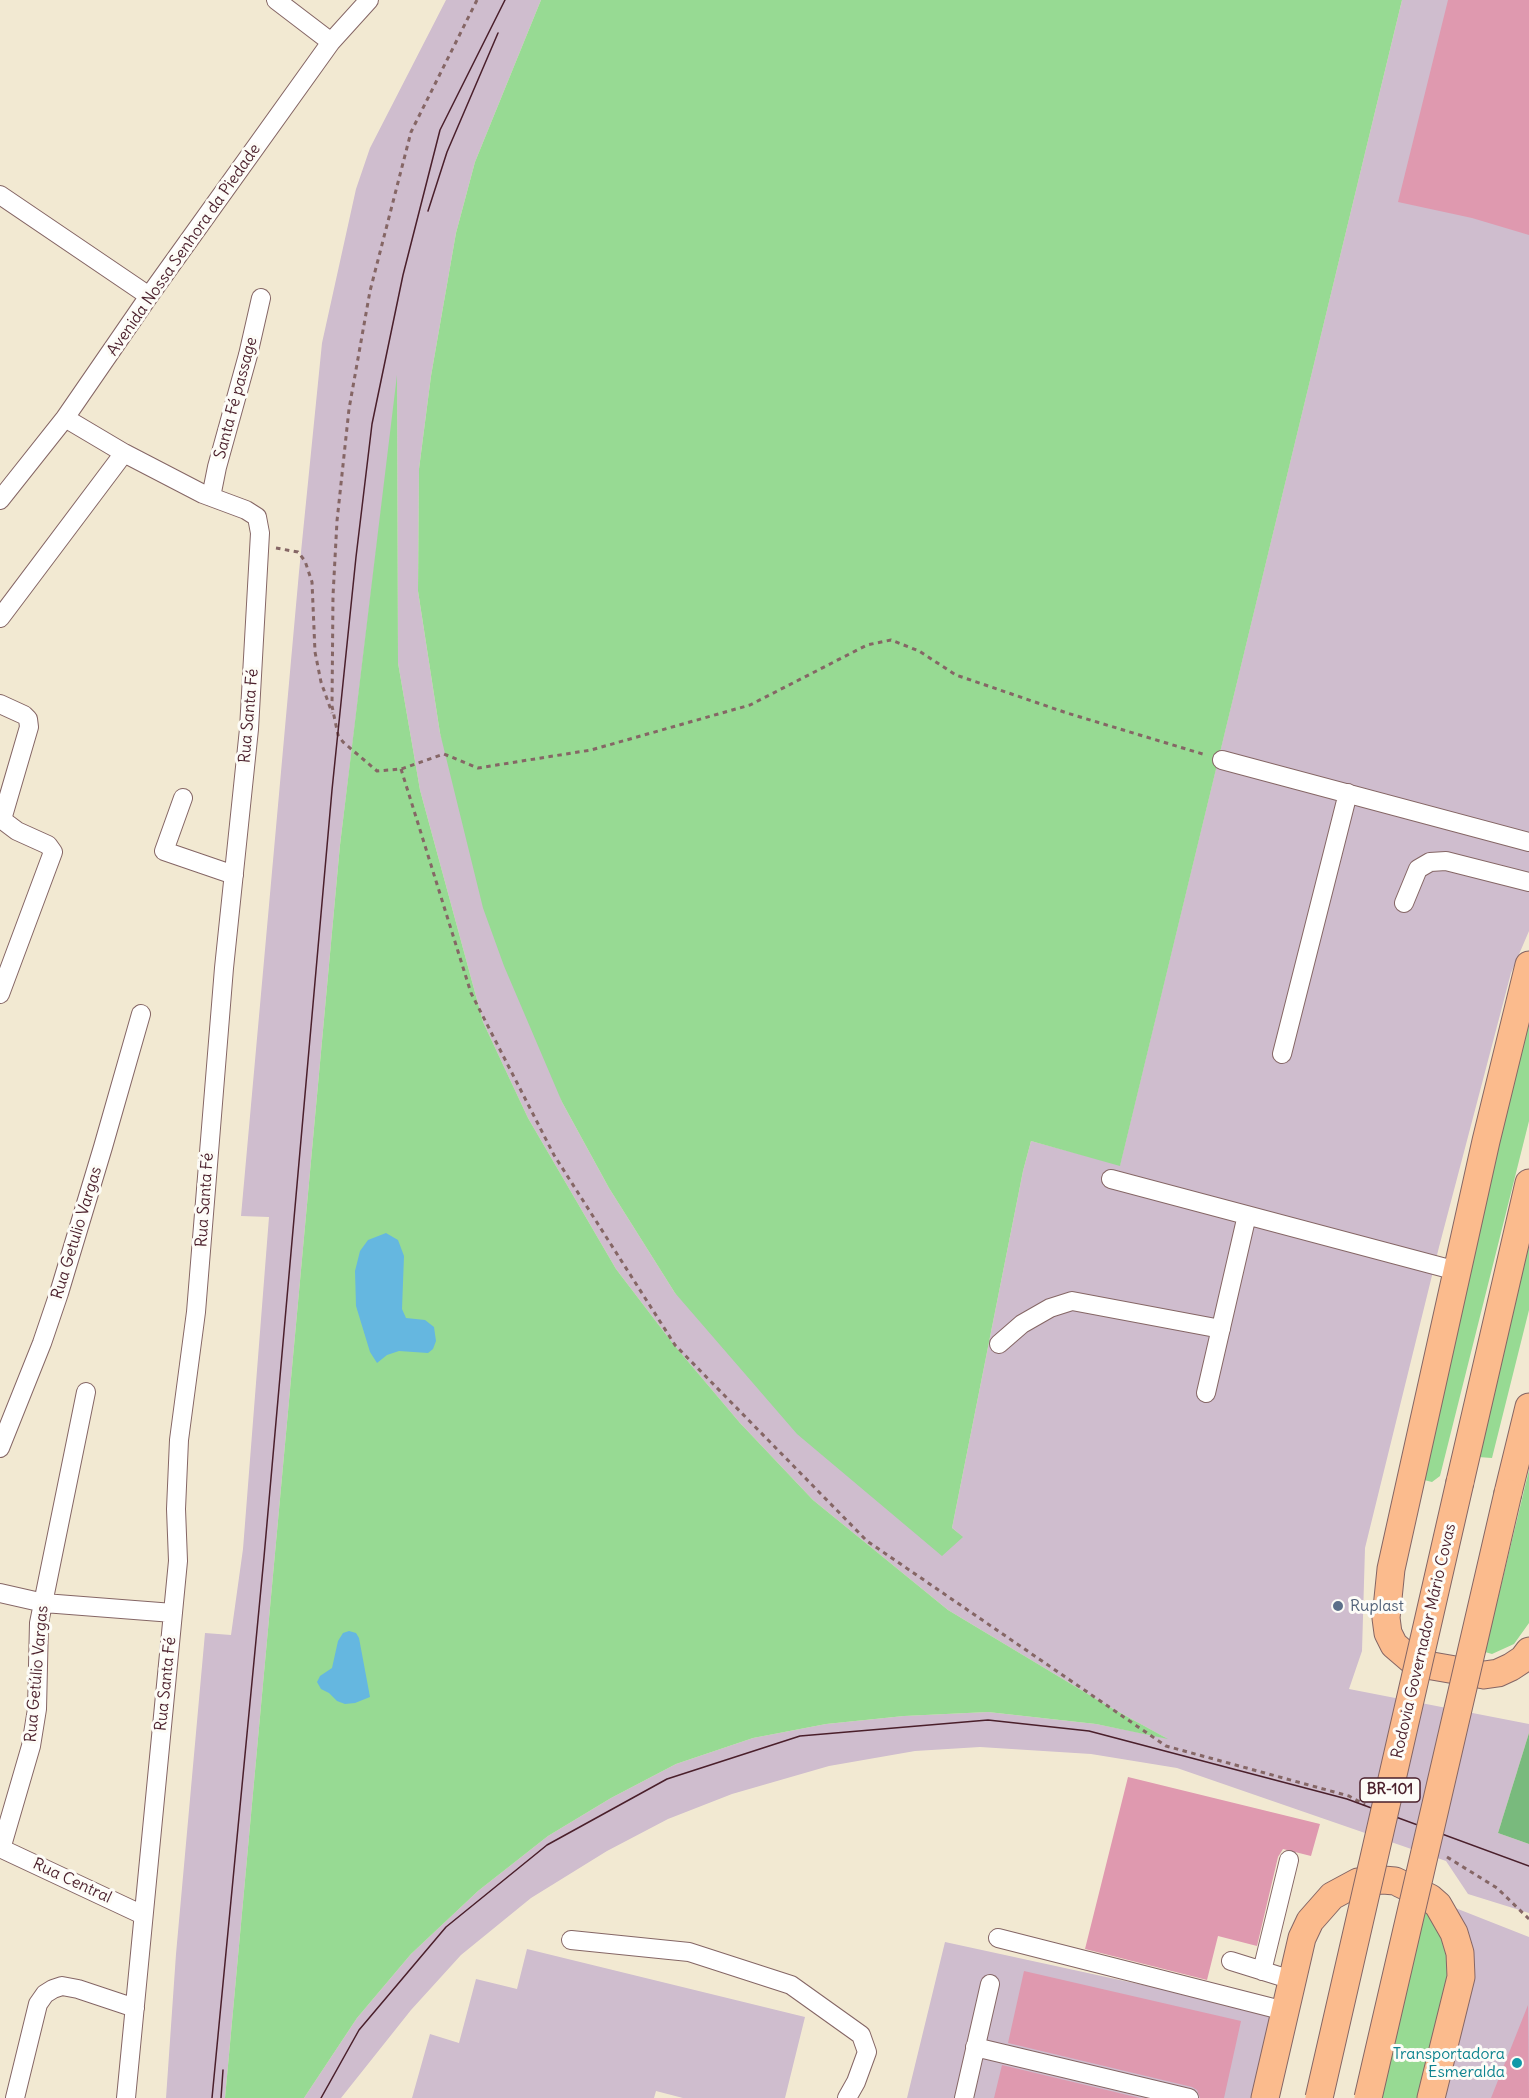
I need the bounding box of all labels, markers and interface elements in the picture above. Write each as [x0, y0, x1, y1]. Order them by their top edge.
street label: Avenida Nossa Senhora da Piedade [103, 140, 265, 360]
street label: Santa Fé passage [210, 335, 262, 461]
street label: Rua Santa Fé [235, 668, 263, 764]
street label: Rua Santa Fé [192, 1152, 218, 1248]
street label: Rua Getulio Vargas [48, 1165, 106, 1301]
street label: Rodovia Governador Mário Covas [1388, 1522, 1460, 1760]
place label: Ruplast [1350, 1596, 1404, 1616]
marker: Ruplast [1331, 1599, 1345, 1613]
street label: Rua Getúlio Vargas [21, 1605, 53, 1743]
street label: Rua Santa Fé [152, 1636, 180, 1732]
road number: BR-101 [1360, 1778, 1420, 1802]
street label: Rua Central [30, 1854, 114, 1908]
place label: Transportadora Esmeralda [1393, 2044, 1505, 2082]
marker: Transportadora Esmeralda [1510, 2056, 1524, 2070]

